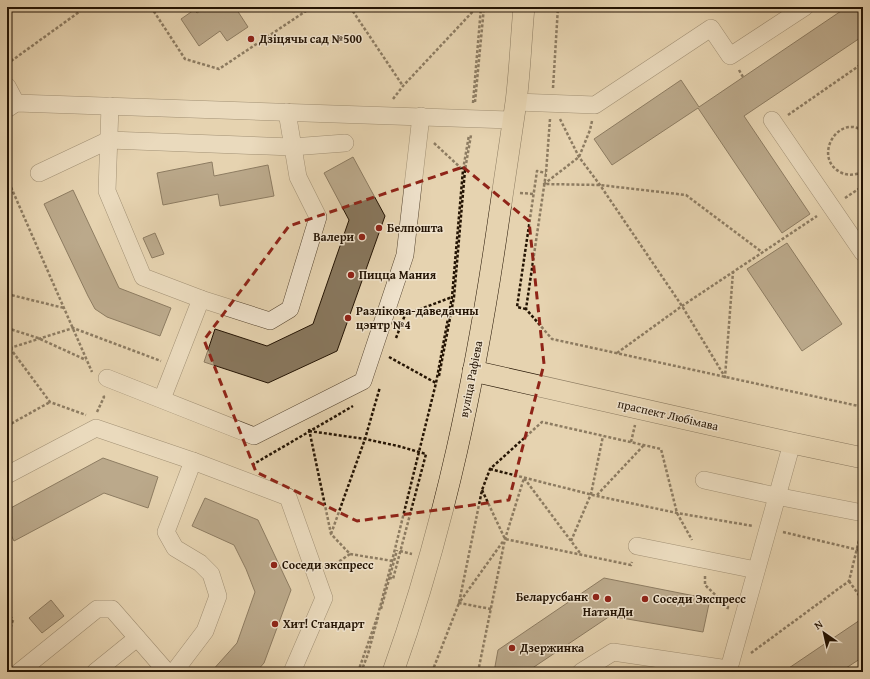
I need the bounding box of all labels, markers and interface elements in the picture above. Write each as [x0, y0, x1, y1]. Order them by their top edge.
place label: Дзіцячы сад №500 [258, 30, 362, 47]
marker: Дзіцячы сад №500 [246, 34, 256, 44]
place label: Белпошта [387, 219, 444, 236]
marker: Белпошта [374, 223, 384, 233]
place label: Валери [313, 228, 354, 245]
marker: Валери [357, 232, 367, 242]
place label: Пицца Мания [359, 266, 437, 283]
marker: Пицца Мания [346, 270, 356, 280]
place label: Разлікова-даведачны цэнтр №4 [356, 302, 479, 333]
marker: Разлікова-даведачны цэнтр №4 [343, 313, 353, 323]
street label: вуліца Рафіева [455, 339, 486, 419]
street label: праспект Любімава [616, 395, 721, 434]
place label: Соседи экспресс [282, 556, 374, 573]
marker: Соседи экспресс [269, 560, 279, 570]
place label: Беларусбанк [516, 588, 588, 605]
place label: Соседи Экспресс [653, 590, 746, 607]
marker: Беларусбанк [591, 592, 601, 602]
marker: НатанДи [603, 594, 613, 604]
marker: Соседи Экспресс [640, 594, 650, 604]
place label: НатанДи [583, 603, 634, 620]
north arrow [804, 613, 844, 653]
place label: Хит! Стандарт [283, 615, 365, 632]
text: N [811, 616, 826, 633]
marker: Хит! Стандарт [270, 619, 280, 629]
place label: Дзержинка [519, 639, 585, 656]
marker: Дзержинка [507, 643, 517, 653]

